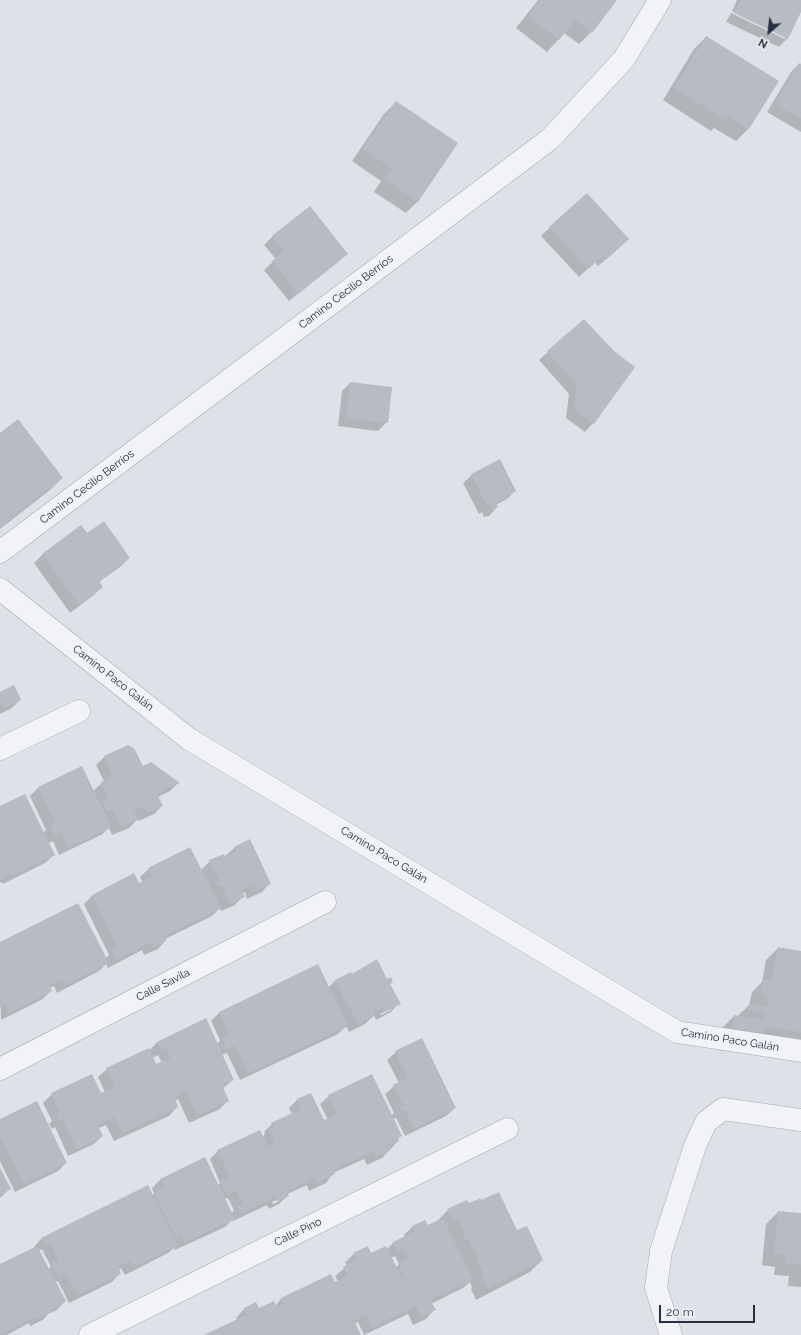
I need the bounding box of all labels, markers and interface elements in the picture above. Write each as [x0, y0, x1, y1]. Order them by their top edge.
north arrow [749, 12, 789, 52]
text: N [756, 35, 770, 51]
street label: Camino Cecilio Berríos [296, 252, 396, 332]
street label: Camino Cecilio Berríos [37, 447, 137, 527]
street label: Camino Paco Galán [70, 642, 156, 714]
street label: Camino Paco Galán [338, 824, 430, 886]
street label: Calle Savila [134, 966, 192, 1004]
street label: Camino Paco Galán [680, 1026, 780, 1054]
street label: Calle Pino [272, 1215, 324, 1249]
scale bar [661, 1297, 757, 1323]
text: 20 m [666, 1305, 694, 1319]

